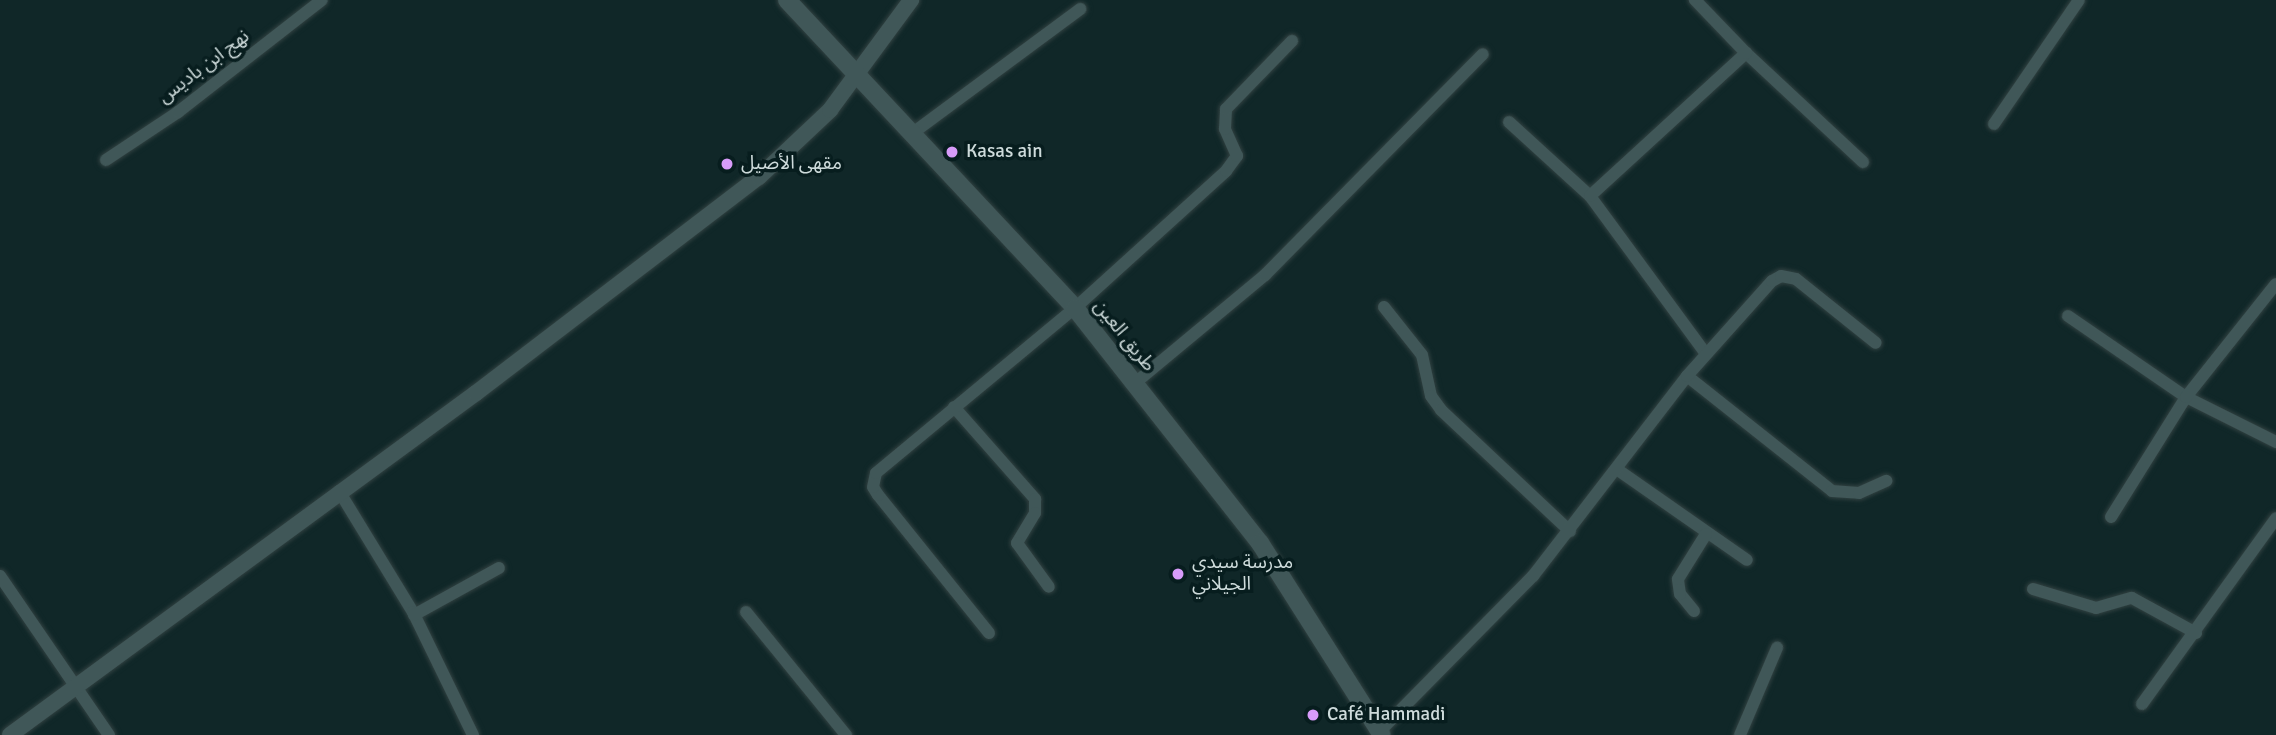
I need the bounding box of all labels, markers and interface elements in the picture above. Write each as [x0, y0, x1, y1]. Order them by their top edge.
street label: نهج ابن باديس [154, 25, 254, 109]
place label: Kasas ain [966, 141, 1043, 163]
marker: Kasas ain [944, 144, 960, 160]
place label: مقهى الأصيل [741, 153, 842, 175]
marker: مقهى الأصيل [719, 156, 735, 172]
street label: طريق العين [1088, 296, 1160, 376]
place label: مدرسة سيدي الجيلاني [1192, 552, 1293, 596]
marker: مدرسة سيدي الجيلاني [1170, 566, 1186, 582]
place label: Café Hammadi [1327, 704, 1445, 726]
marker: Café Hammadi [1305, 707, 1321, 723]

